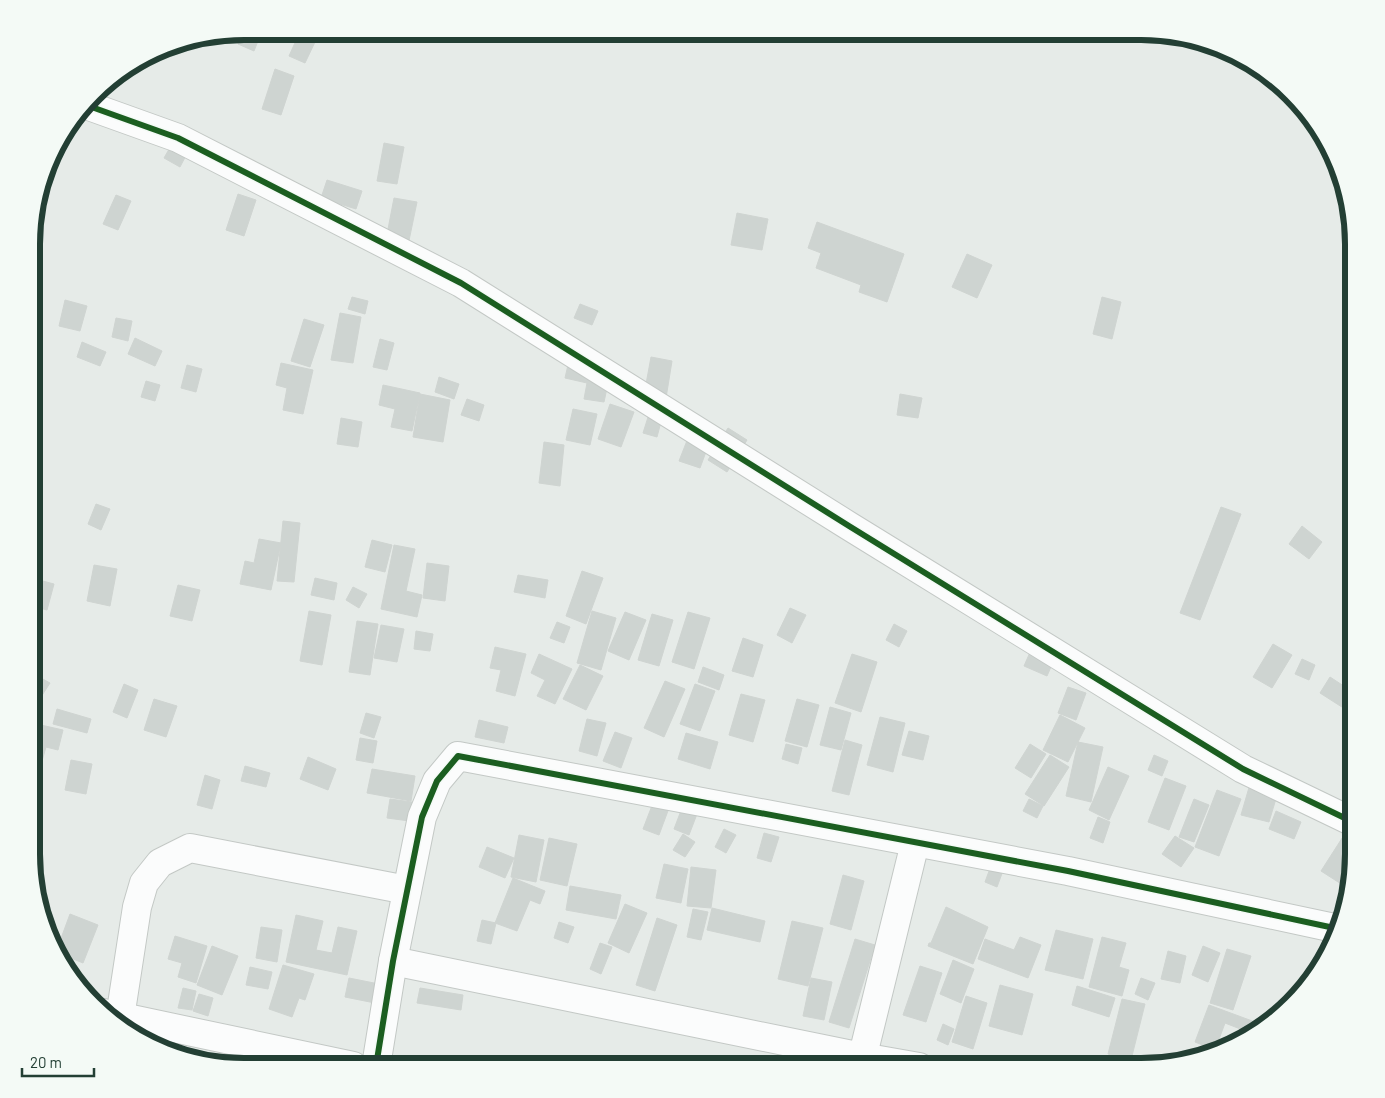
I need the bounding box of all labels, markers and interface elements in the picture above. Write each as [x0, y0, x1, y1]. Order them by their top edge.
scale bar [22, 1046, 95, 1078]
text: 20 m [30, 1053, 62, 1071]

